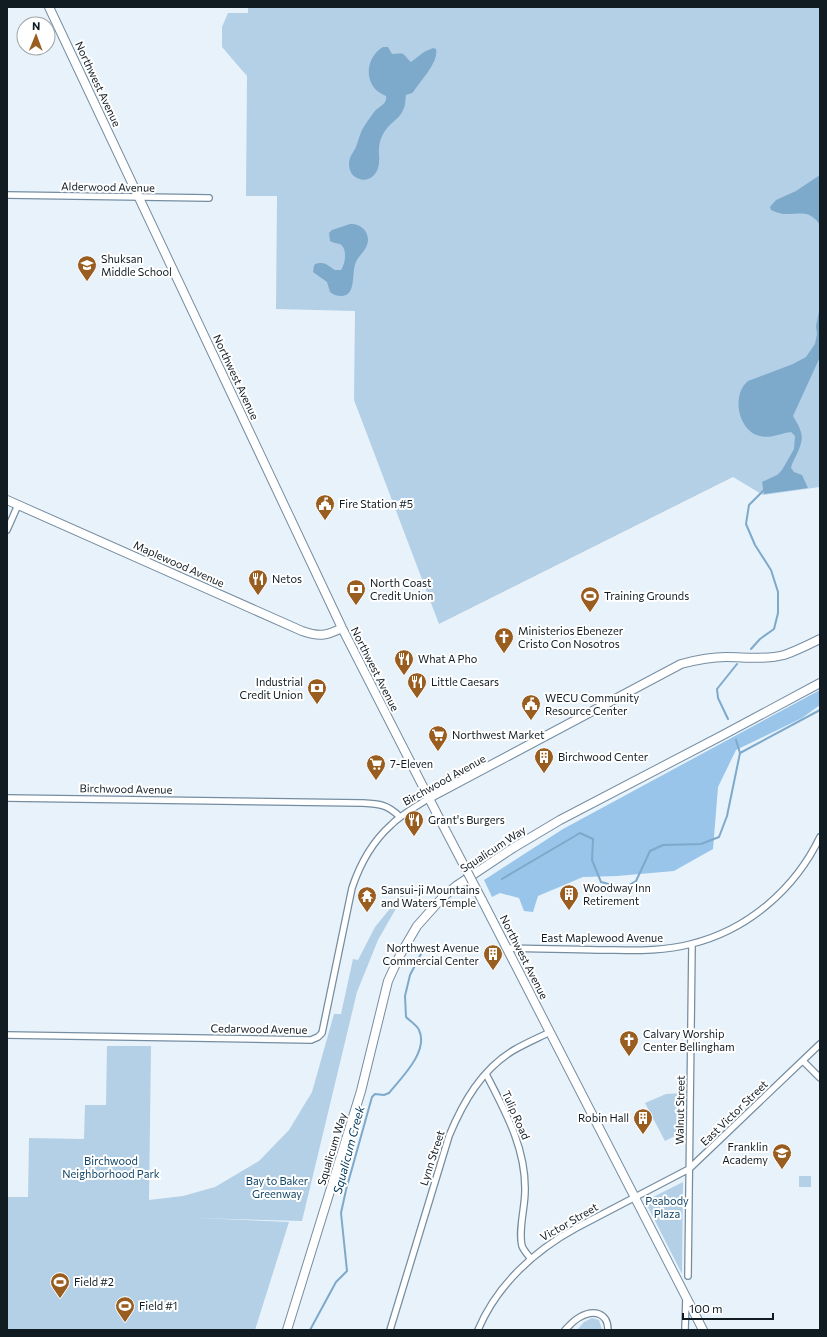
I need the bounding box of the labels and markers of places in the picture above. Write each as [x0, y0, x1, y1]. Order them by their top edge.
place label: Shuksan Middle School [101, 252, 172, 278]
school or university icon: Shuksan Middle School [76, 254, 98, 282]
public building icon: Fire Station #5 [314, 493, 336, 521]
place label: Fire Station #5 [339, 497, 413, 510]
restaurant icon: Netos [247, 568, 269, 596]
place label: Netos [272, 572, 302, 585]
place label: North Coast Credit Union [370, 576, 433, 602]
bank icon: North Coast Credit Union [345, 578, 367, 606]
sports icon: Training Grounds [579, 585, 601, 613]
place label: Training Grounds [604, 589, 689, 602]
place label: Ministerios Ebenezer Cristo Con Nosotros [518, 624, 624, 650]
church icon: Ministerios Ebenezer Cristo Con Nosotros [493, 626, 515, 654]
restaurant icon: What A Pho [393, 648, 415, 676]
place label: What A Pho [418, 652, 478, 665]
restaurant icon: Little Caesars [406, 671, 428, 699]
place label: Industrial Credit Union [240, 675, 303, 701]
place label: Little Caesars [431, 675, 499, 688]
bank icon: Industrial Credit Union [306, 677, 328, 705]
place label: WECU Community Resource Center [545, 691, 640, 717]
public building icon: WECU Community Resource Center [520, 693, 542, 721]
supermarket icon: Northwest Market [427, 724, 449, 752]
place label: Northwest Market [452, 728, 545, 741]
building icon: Birchwood Center [533, 746, 555, 774]
place label: Birchwood Center [558, 750, 649, 763]
supermarket icon: 7-Eleven [365, 753, 387, 781]
place label: 7-Eleven [390, 757, 433, 770]
restaurant icon: Grant's Burgers [403, 809, 425, 837]
place label: Grant's Burgers [428, 813, 505, 826]
place label: Woodway Inn Retirement [583, 881, 651, 907]
place label: Sansui-ji Mountains and Waters Temple [381, 883, 480, 909]
building icon: Woodway Inn Retirement [558, 883, 580, 911]
temple icon: Sansui-ji Mountains and Waters Temple [356, 885, 378, 913]
place label: Northwest Avenue Commercial Center [383, 941, 480, 967]
building icon: Northwest Avenue Commercial Center [482, 943, 504, 971]
place label: Calvary Worship Center Bellingham [643, 1027, 735, 1053]
church icon: Calvary Worship Center Bellingham [618, 1029, 640, 1057]
building icon: Robin Hall [632, 1107, 654, 1135]
place label: Robin Hall [578, 1111, 629, 1124]
place label: Franklin Academy [722, 1140, 768, 1166]
school or university icon: Franklin Academy [771, 1142, 793, 1170]
sports icon: Field #2 [49, 1271, 71, 1299]
place label: Field #2 [74, 1275, 114, 1288]
sports icon: Field #1 [114, 1295, 136, 1323]
place label: Field #1 [139, 1299, 177, 1312]

